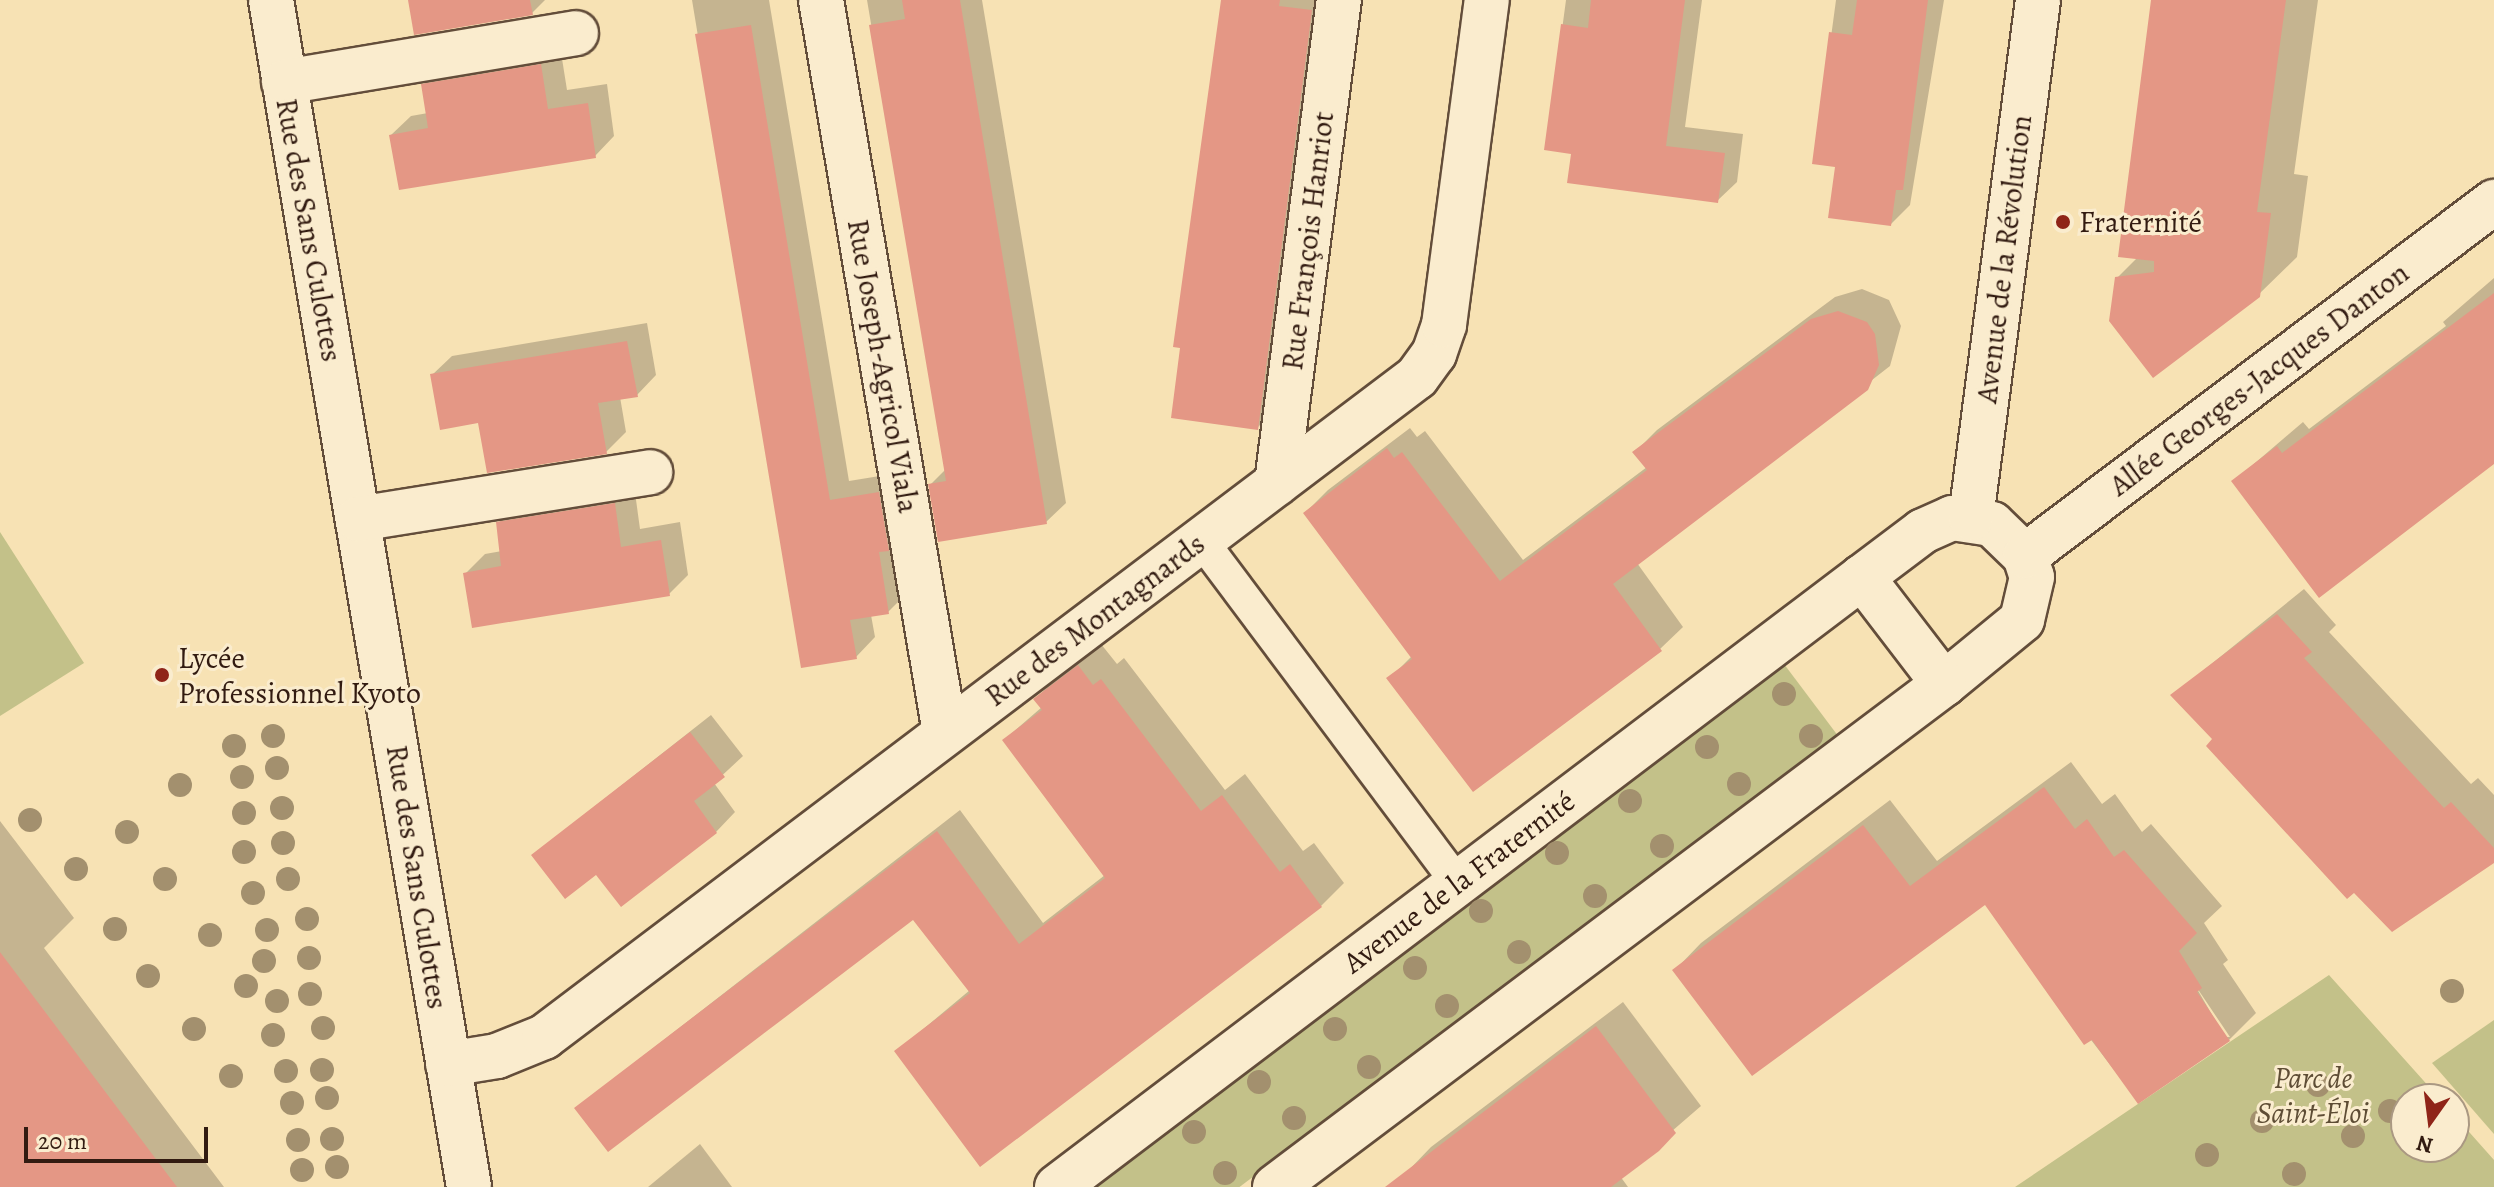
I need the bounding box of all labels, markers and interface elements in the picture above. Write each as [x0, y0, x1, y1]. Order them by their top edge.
street label: Rue des Sans Culottes [268, 95, 350, 365]
street label: Rue François Hanriot [1274, 110, 1342, 372]
street label: Avenue de la Révolution [1968, 113, 2040, 405]
place label: Fraternité [2079, 204, 2202, 240]
marker: Fraternité [2054, 213, 2072, 231]
street label: Rue Joseph-Agricol Viala [839, 216, 927, 516]
street label: Allée Georges-Jacques Danton [2102, 255, 2416, 503]
street label: Rue des Montagnards [978, 526, 1212, 714]
place label: Lycée Professionnel Kyoto [178, 640, 421, 710]
marker: Lycée Professionnel Kyoto [153, 666, 171, 684]
street label: Rue des Sans Culottes [378, 742, 456, 1012]
street label: Avenue de la Fraternité [1336, 783, 1582, 981]
park label: Parc de Saint-Éloi [2257, 1060, 2369, 1130]
north arrow [2390, 1083, 2470, 1163]
scale bar [28, 1111, 212, 1161]
text: 20 m [38, 1125, 87, 1157]
text: N [2413, 1128, 2436, 1161]

